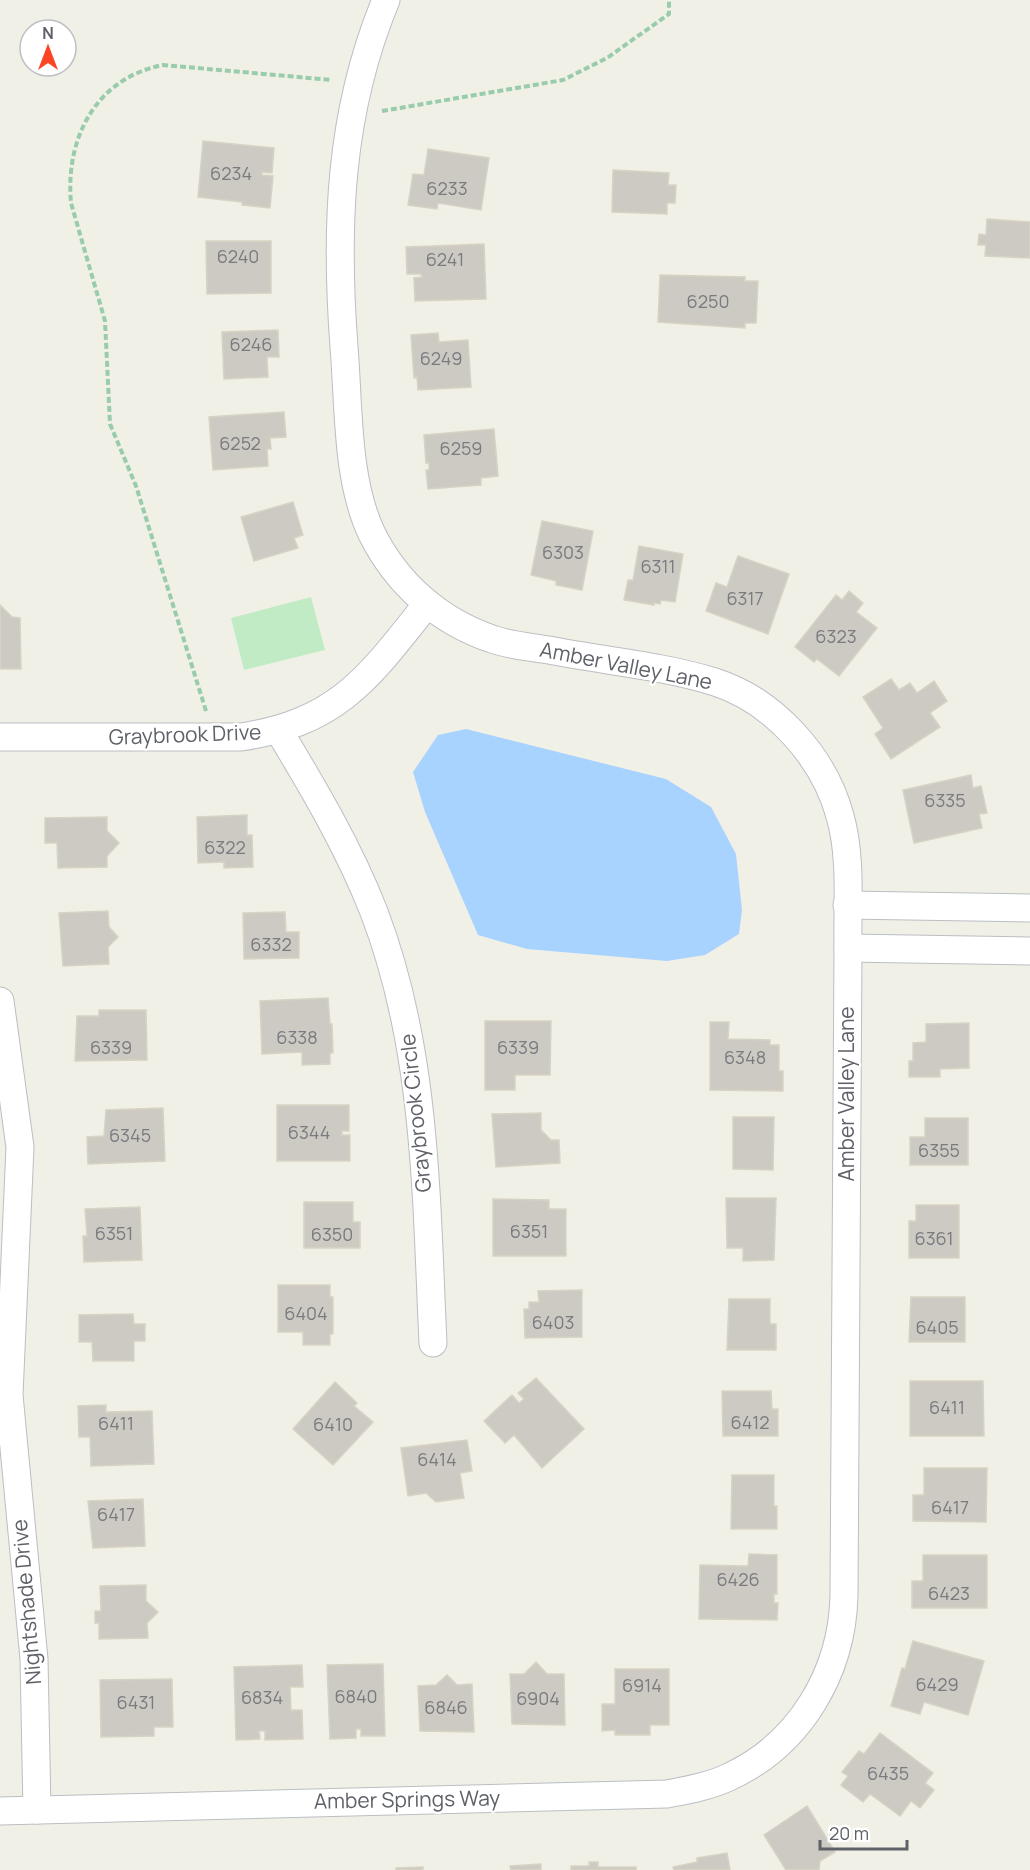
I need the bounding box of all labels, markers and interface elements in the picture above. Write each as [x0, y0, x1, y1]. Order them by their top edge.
north arrow [18, 18, 78, 78]
text: N [42, 22, 54, 44]
house number: 6234 [210, 161, 252, 185]
house number: 6233 [426, 176, 468, 200]
house number: 6240 [217, 244, 259, 268]
house number: 6241 [426, 247, 464, 271]
house number: 6250 [687, 289, 729, 313]
house number: 6246 [230, 332, 272, 356]
house number: 6249 [420, 346, 462, 370]
house number: 6252 [219, 431, 261, 455]
house number: 6259 [440, 436, 483, 460]
house number: 6303 [542, 540, 584, 564]
house number: 6311 [640, 554, 676, 578]
house number: 6317 [726, 586, 764, 610]
house number: 6323 [815, 624, 857, 648]
street label: Amber Valley Lane [538, 635, 715, 695]
street label: Graybrook Drive [108, 717, 262, 751]
house number: 6335 [924, 788, 966, 812]
house number: 6322 [204, 835, 246, 859]
house number: 6332 [250, 932, 292, 956]
street label: Amber Valley Lane [832, 1006, 860, 1182]
house number: 6338 [276, 1025, 318, 1049]
street label: Graybrook Circle [393, 1033, 437, 1194]
house number: 6339 [90, 1035, 132, 1059]
house number: 6339 [497, 1035, 539, 1059]
house number: 6348 [724, 1045, 766, 1069]
house number: 6344 [288, 1120, 330, 1144]
house number: 6345 [109, 1123, 151, 1147]
house number: 6355 [918, 1138, 960, 1162]
house number: 6351 [510, 1219, 548, 1243]
house number: 6351 [95, 1221, 133, 1245]
house number: 6350 [311, 1222, 353, 1246]
house number: 6361 [914, 1226, 954, 1250]
house number: 6404 [284, 1301, 328, 1325]
house number: 6403 [532, 1310, 574, 1334]
house number: 6405 [915, 1315, 959, 1339]
house number: 6411 [929, 1395, 965, 1419]
house number: 6412 [730, 1410, 770, 1434]
house number: 6411 [98, 1411, 134, 1435]
house number: 6410 [313, 1412, 353, 1436]
house number: 6414 [417, 1447, 457, 1471]
house number: 6417 [931, 1495, 969, 1519]
house number: 6417 [97, 1502, 135, 1526]
street label: Nightshade Drive [5, 1518, 47, 1686]
house number: 6426 [716, 1567, 760, 1591]
house number: 6423 [928, 1581, 970, 1605]
house number: 6429 [915, 1672, 959, 1696]
house number: 6914 [622, 1673, 662, 1697]
house number: 6840 [334, 1684, 378, 1708]
house number: 6834 [241, 1685, 283, 1709]
house number: 6904 [516, 1686, 560, 1710]
house number: 6431 [117, 1690, 155, 1714]
house number: 6846 [424, 1695, 468, 1719]
house number: 6435 [867, 1761, 909, 1785]
street label: Amber Springs Way [314, 1783, 500, 1815]
scale bar [820, 1813, 907, 1851]
text: 20 m [829, 1821, 869, 1845]

